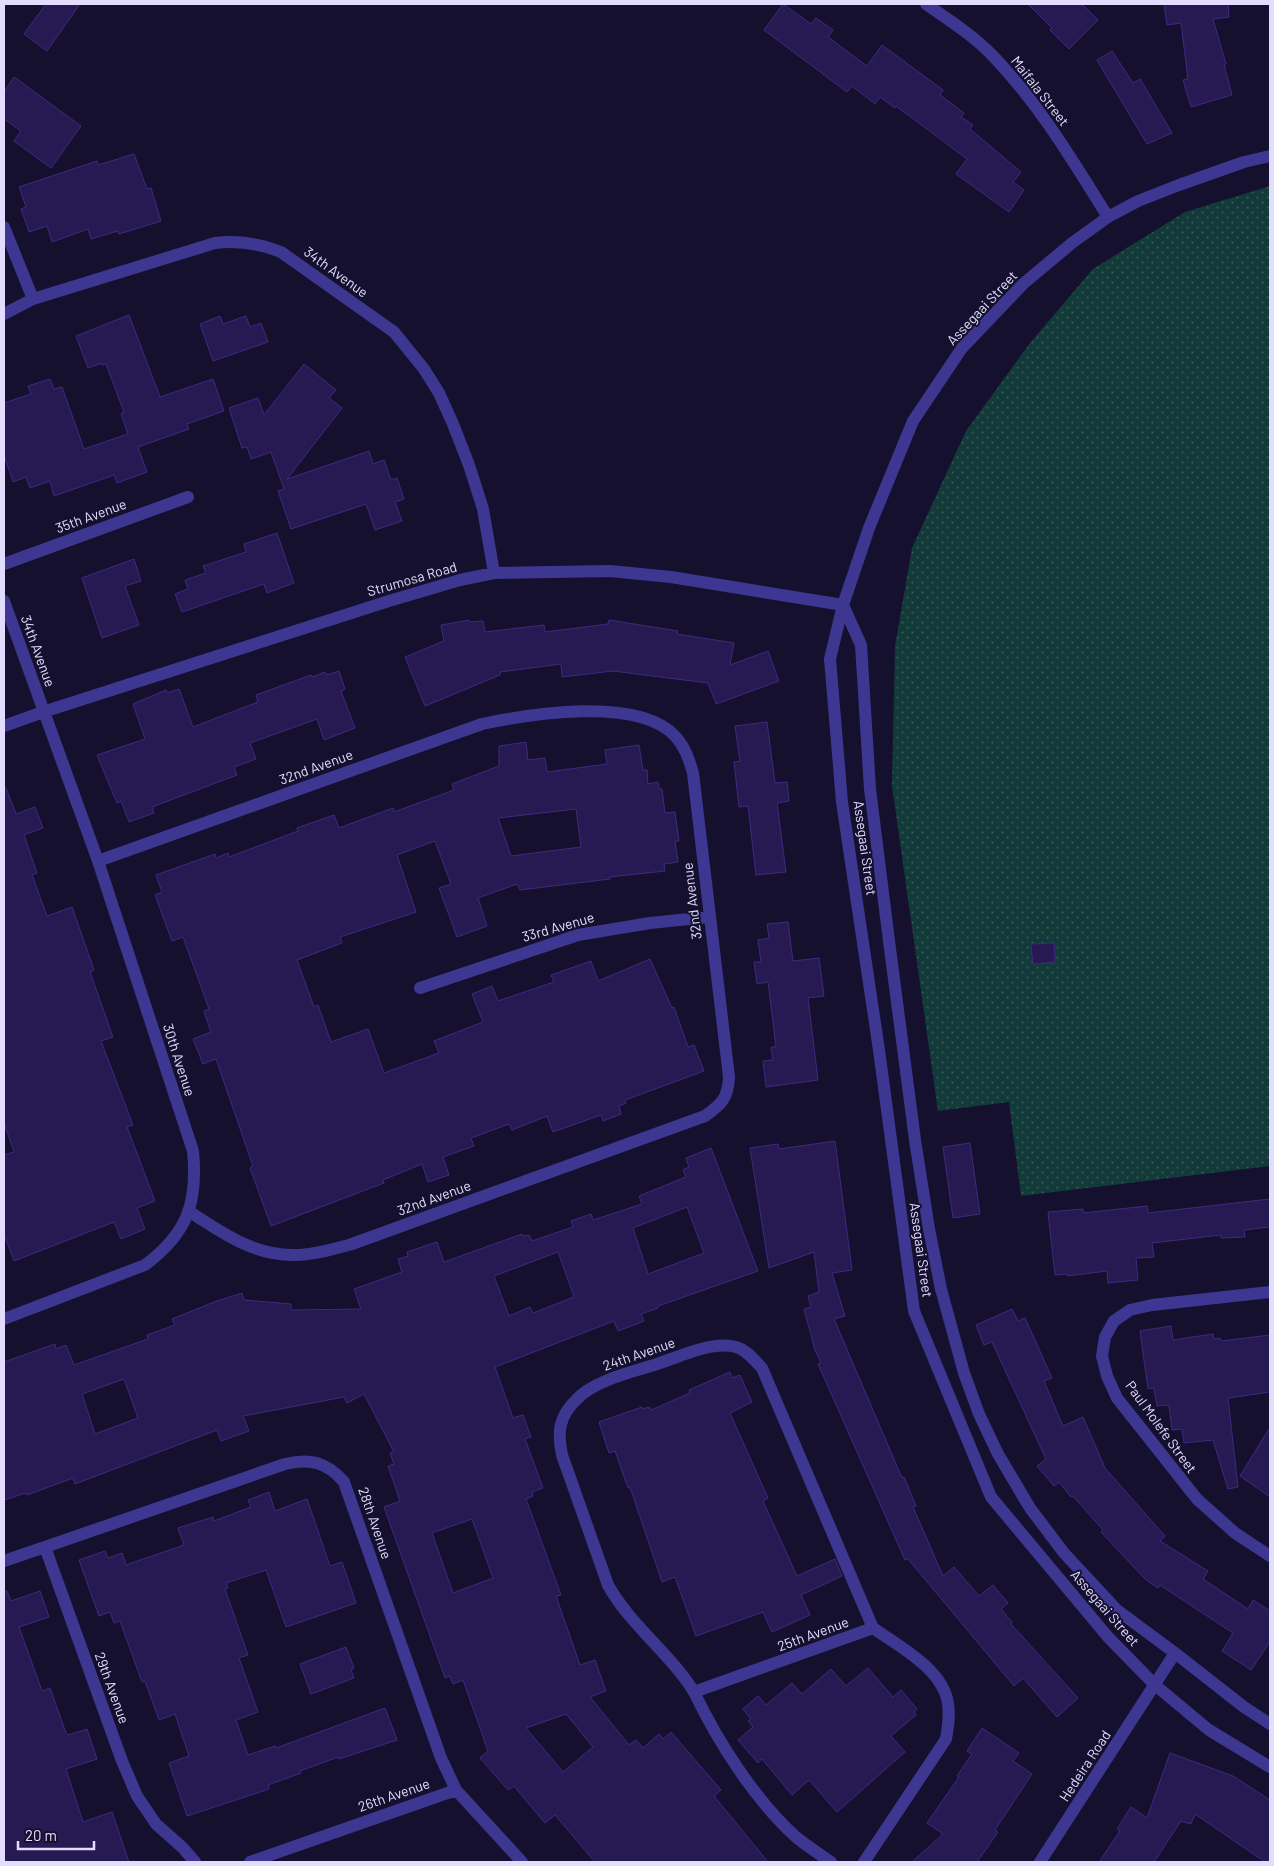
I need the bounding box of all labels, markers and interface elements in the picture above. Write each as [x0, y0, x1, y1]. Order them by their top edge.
street label: Maifala Street [1008, 52, 1073, 129]
street label: 34th Avenue [301, 243, 372, 300]
street label: Assegaai Street [943, 267, 1020, 348]
street label: 35th Avenue [53, 495, 129, 536]
street label: Strumosa Road [365, 558, 459, 599]
street label: 34th Avenue [18, 613, 59, 689]
street label: 32nd Avenue [277, 745, 355, 788]
street label: Assegaai Street [850, 799, 881, 896]
street label: 32nd Avenue [678, 862, 705, 940]
street label: 33rd Avenue [520, 908, 596, 945]
street label: 30th Avenue [160, 1022, 199, 1098]
street label: 32nd Avenue [395, 1176, 473, 1219]
street label: Assegaai Street [906, 1201, 937, 1298]
street label: 24th Avenue [601, 1333, 677, 1374]
street label: Paul Molefe Street [1122, 1377, 1201, 1476]
street label: 28th Avenue [355, 1485, 396, 1561]
street label: Assegaai Street [1068, 1566, 1143, 1649]
street label: 25th Avenue [775, 1613, 851, 1654]
street label: 29th Avenue [92, 1650, 133, 1726]
street label: Hedeira Road [1055, 1727, 1114, 1804]
street label: 26th Avenue [356, 1774, 432, 1815]
scale bar [18, 1818, 94, 1850]
text: 20 m [25, 1826, 57, 1844]

